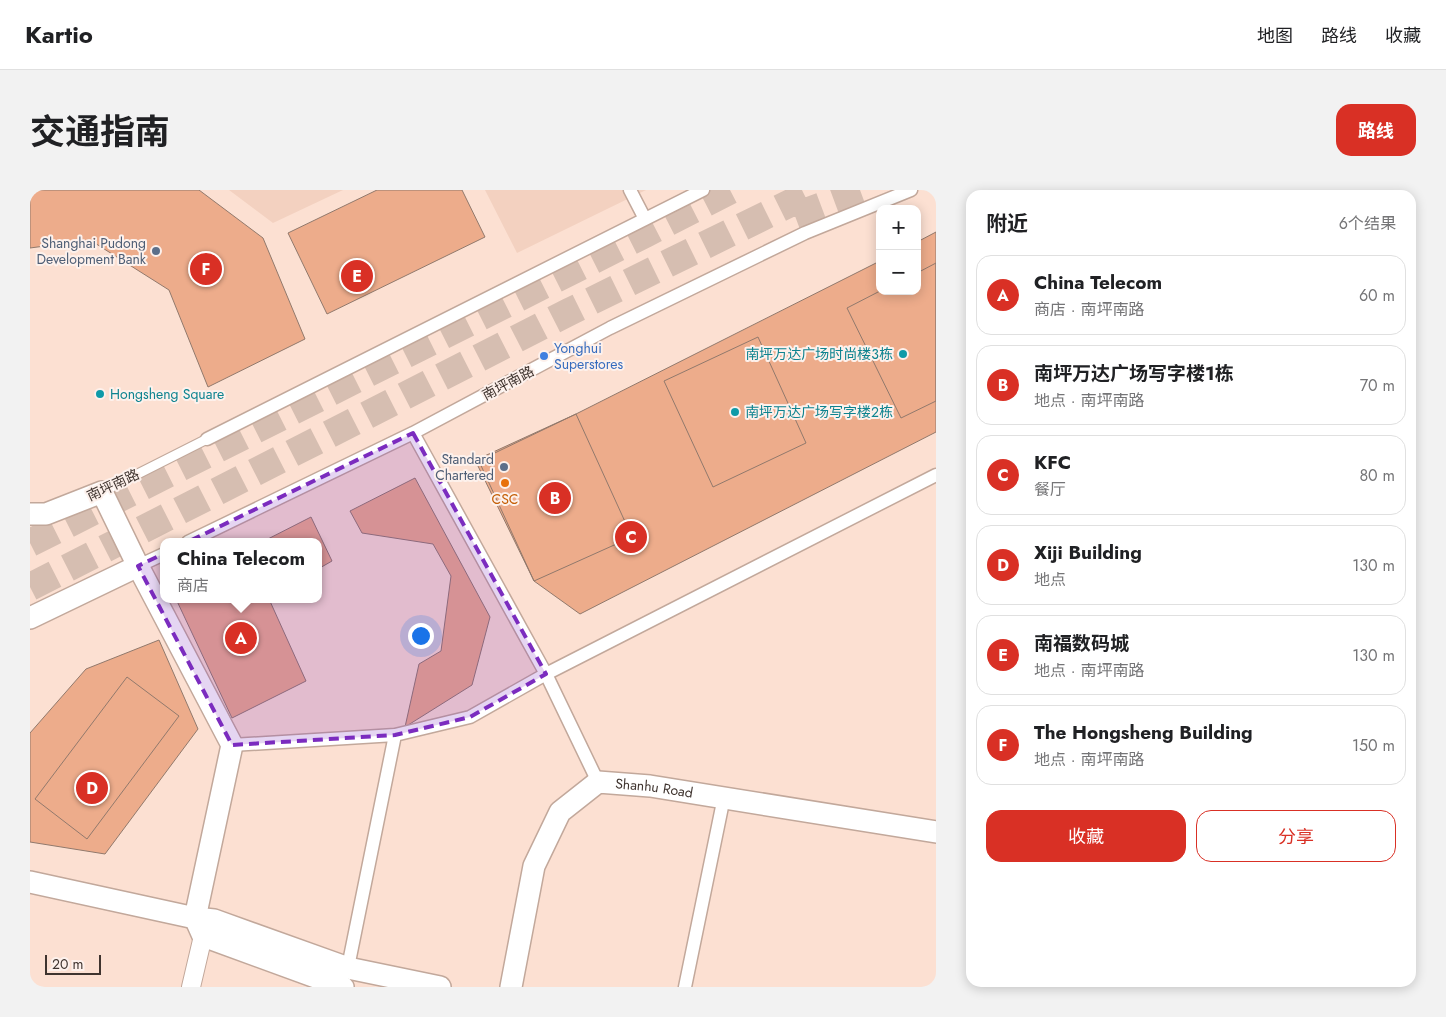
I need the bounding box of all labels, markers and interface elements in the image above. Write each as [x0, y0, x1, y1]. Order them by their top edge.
text: Kartio [25, 17, 93, 52]
text: 地图 [1257, 23, 1293, 49]
text: 路线 [1321, 23, 1357, 49]
text: 收藏 [1385, 23, 1421, 49]
button: 路线 [1336, 104, 1416, 156]
text: 交通指南 [30, 107, 170, 157]
map controls [876, 205, 921, 295]
button: + [876, 205, 921, 250]
text: 附近 [986, 209, 1028, 239]
text: 6个结果 [1339, 212, 1396, 235]
place label: Shanghai Pudong Development Bank [36, 233, 147, 269]
marker: Shanghai Pudong Development Bank [150, 245, 162, 257]
pin: F [190, 250, 222, 288]
button: − [876, 250, 921, 295]
pin: E [341, 257, 373, 295]
text: China Telecom [1034, 269, 1162, 296]
text: A [997, 284, 1009, 307]
text: 60 m [1359, 284, 1395, 307]
text: 商店 · 南坪南路 [1034, 298, 1144, 321]
place label: Yonghui Superstores [554, 338, 623, 374]
place label: 南坪万达广场时尚楼3栋 [745, 344, 893, 364]
marker: 南坪万达广场时尚楼3栋 [897, 348, 909, 360]
marker: Yonghui Superstores [538, 350, 550, 362]
text: 南坪万达广场写字楼1栋 [1034, 360, 1234, 387]
street label: 南坪南路 [479, 361, 537, 405]
text: B [998, 374, 1008, 397]
text: 70 m [1360, 374, 1395, 397]
place label: Hongsheng Square [110, 384, 224, 404]
marker: Hongsheng Square [94, 388, 106, 400]
text: 地点 · 南坪南路 [1034, 389, 1144, 412]
place label: 南坪万达广场写字楼2栋 [745, 402, 893, 422]
marker: 南坪万达广场写字楼2栋 [729, 406, 741, 418]
place label: Standard Chartered [435, 449, 494, 485]
text: KFC [1034, 449, 1071, 476]
marker: Standard Chartered [498, 461, 510, 473]
street label: 南坪南路 [83, 464, 143, 506]
text: C [997, 464, 1009, 487]
text: 80 m [1359, 464, 1395, 487]
marker: CSC [499, 477, 511, 489]
text: 餐厅 [1034, 478, 1066, 501]
pin: B [539, 479, 571, 517]
place label: CSC [492, 489, 518, 509]
pin: C [615, 518, 647, 556]
popup [160, 538, 322, 603]
text: Xiji Building [1034, 539, 1142, 566]
text: China Telecom [177, 545, 305, 572]
text: D [997, 554, 1009, 577]
text: 130 m [1352, 554, 1395, 577]
text: 地点 [1034, 568, 1066, 591]
text: 商店 [177, 574, 209, 597]
pin: A [225, 619, 257, 657]
your location [408, 623, 434, 649]
text: 南福数码城 [1034, 630, 1129, 657]
text: E [998, 644, 1008, 667]
text: 130 m [1352, 644, 1395, 667]
text: 地点 · 南坪南路 [1034, 659, 1144, 682]
text: The Hongsheng Building [1034, 719, 1253, 746]
text: F [999, 734, 1007, 757]
text: 150 m [1352, 734, 1395, 757]
text: 地点 · 南坪南路 [1034, 748, 1144, 771]
pin: D [76, 769, 108, 807]
street label: Shanhu Road [615, 773, 695, 803]
button: 收藏 [986, 810, 1186, 862]
button: 分享 [1196, 810, 1396, 862]
scale bar [45, 952, 101, 975]
text: 20 m [52, 954, 84, 974]

